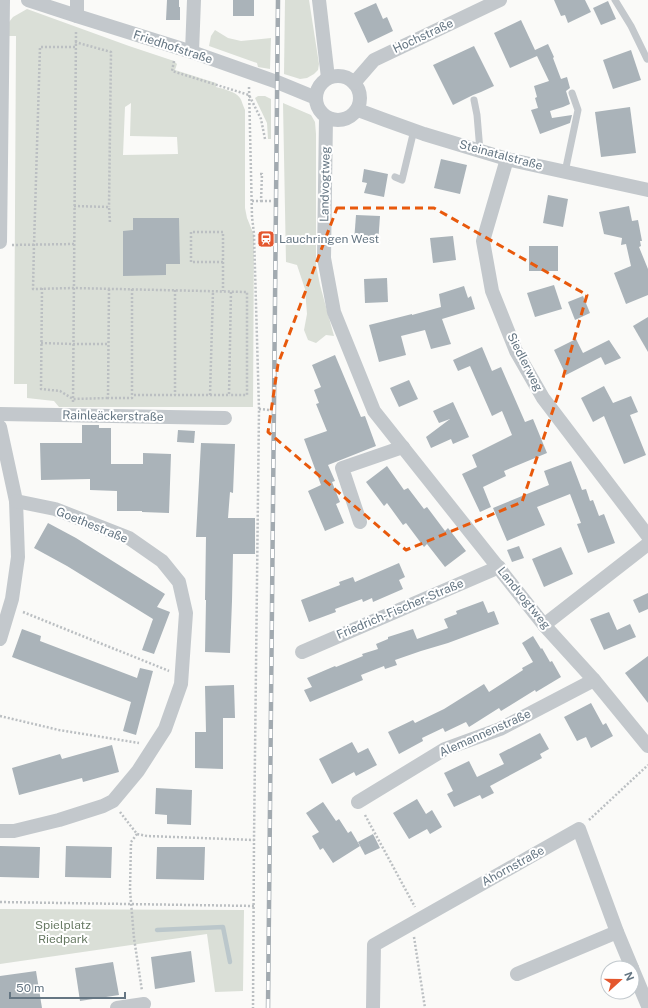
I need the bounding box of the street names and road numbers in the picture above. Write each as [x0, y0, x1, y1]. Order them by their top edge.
street label: Hochstraße [391, 16, 455, 56]
street label: Friedhofstraße [132, 28, 215, 66]
street label: Steinatalstraße [458, 137, 544, 173]
street label: Landvogtweg [317, 146, 333, 222]
street label: Siedlerweg [504, 331, 546, 393]
street label: Rainleäckerstraße [62, 408, 164, 424]
street label: Goethestraße [54, 504, 130, 546]
street label: Landvogtweg [495, 564, 553, 632]
street label: Friedrich-Fischer-Straße [334, 576, 466, 642]
street label: Alemannenstraße [437, 706, 533, 759]
street label: Ahornstraße [479, 843, 547, 889]

